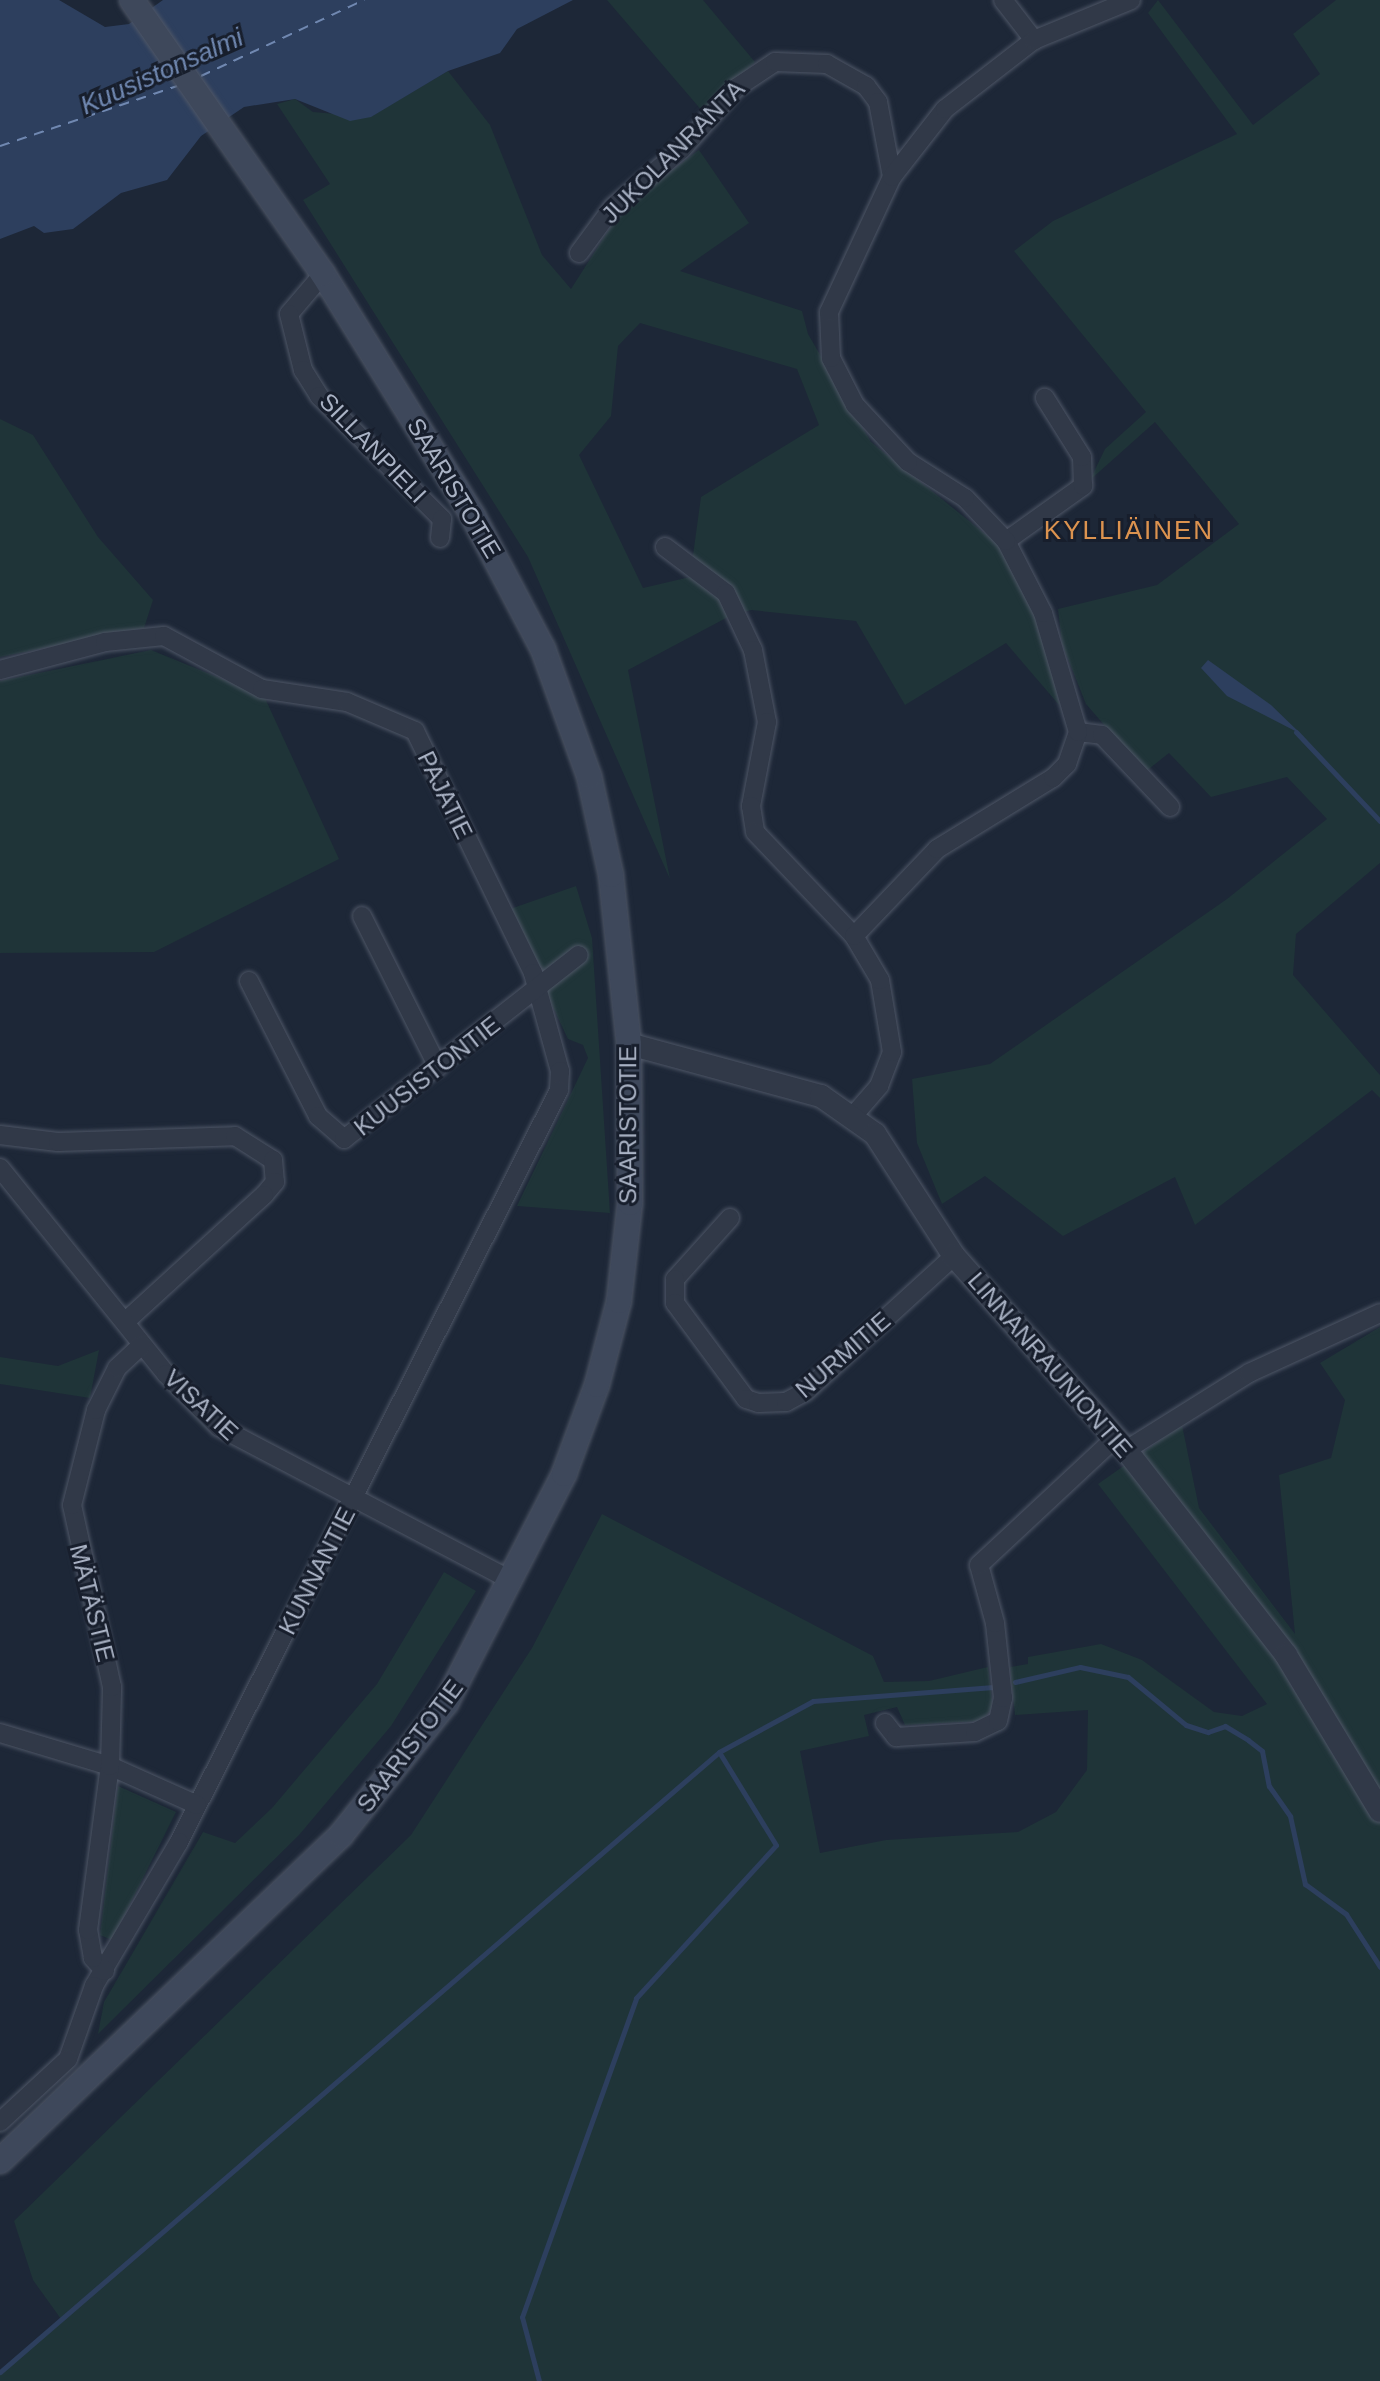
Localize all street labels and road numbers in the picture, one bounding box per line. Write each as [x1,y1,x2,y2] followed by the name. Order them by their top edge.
[596,75,750,229] street label: JUKOLANRANTA
[314,387,432,509] street label: SILLANPIELI
[401,413,507,563] street label: SAARISTOTIE
[411,747,479,843] street label: PAJATIE
[348,1010,506,1142] street label: KUUSISTONTIE
[614,1046,642,1204] street label: SAARISTOTIE
[962,1266,1138,1464] street label: LINNANRAUNIONTIE
[790,1306,896,1404] street label: NURMITIE
[158,1364,244,1446] street label: VISATIE
[273,1503,361,1639] street label: KUNNANTIE
[64,1541,120,1665] street label: MÄTÄSTIE
[351,1674,469,1818] street label: SAARISTOTIE

